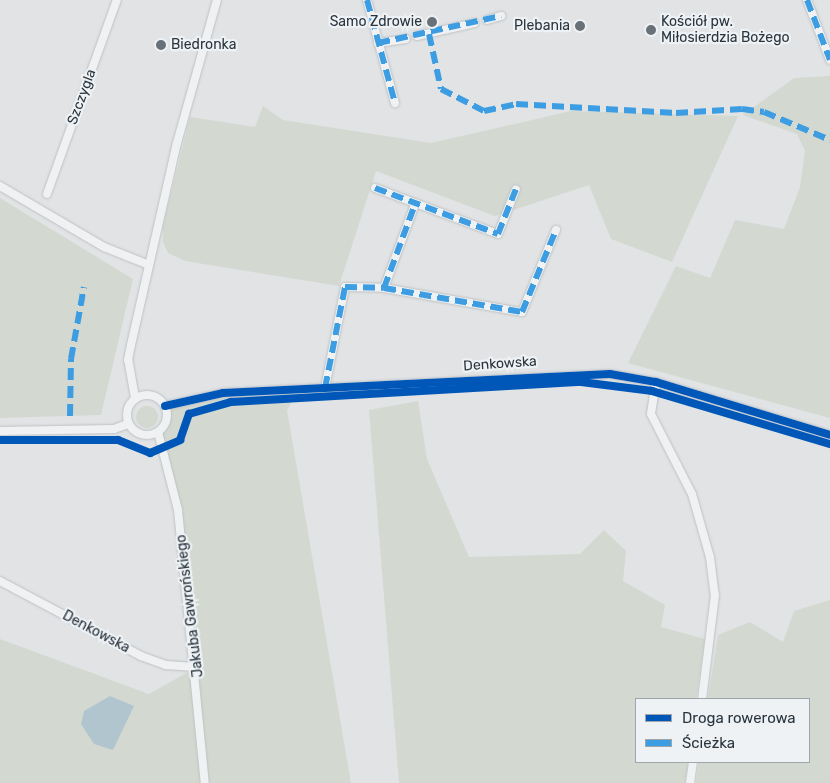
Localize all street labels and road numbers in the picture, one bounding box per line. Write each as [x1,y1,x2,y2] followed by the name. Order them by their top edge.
[64,67,100,127] street label: Szczygla
[463,353,537,375] street label: Denkowska
[173,534,207,678] street label: Jakuba Gawrońskiego
[60,607,132,657] street label: Denkowska

